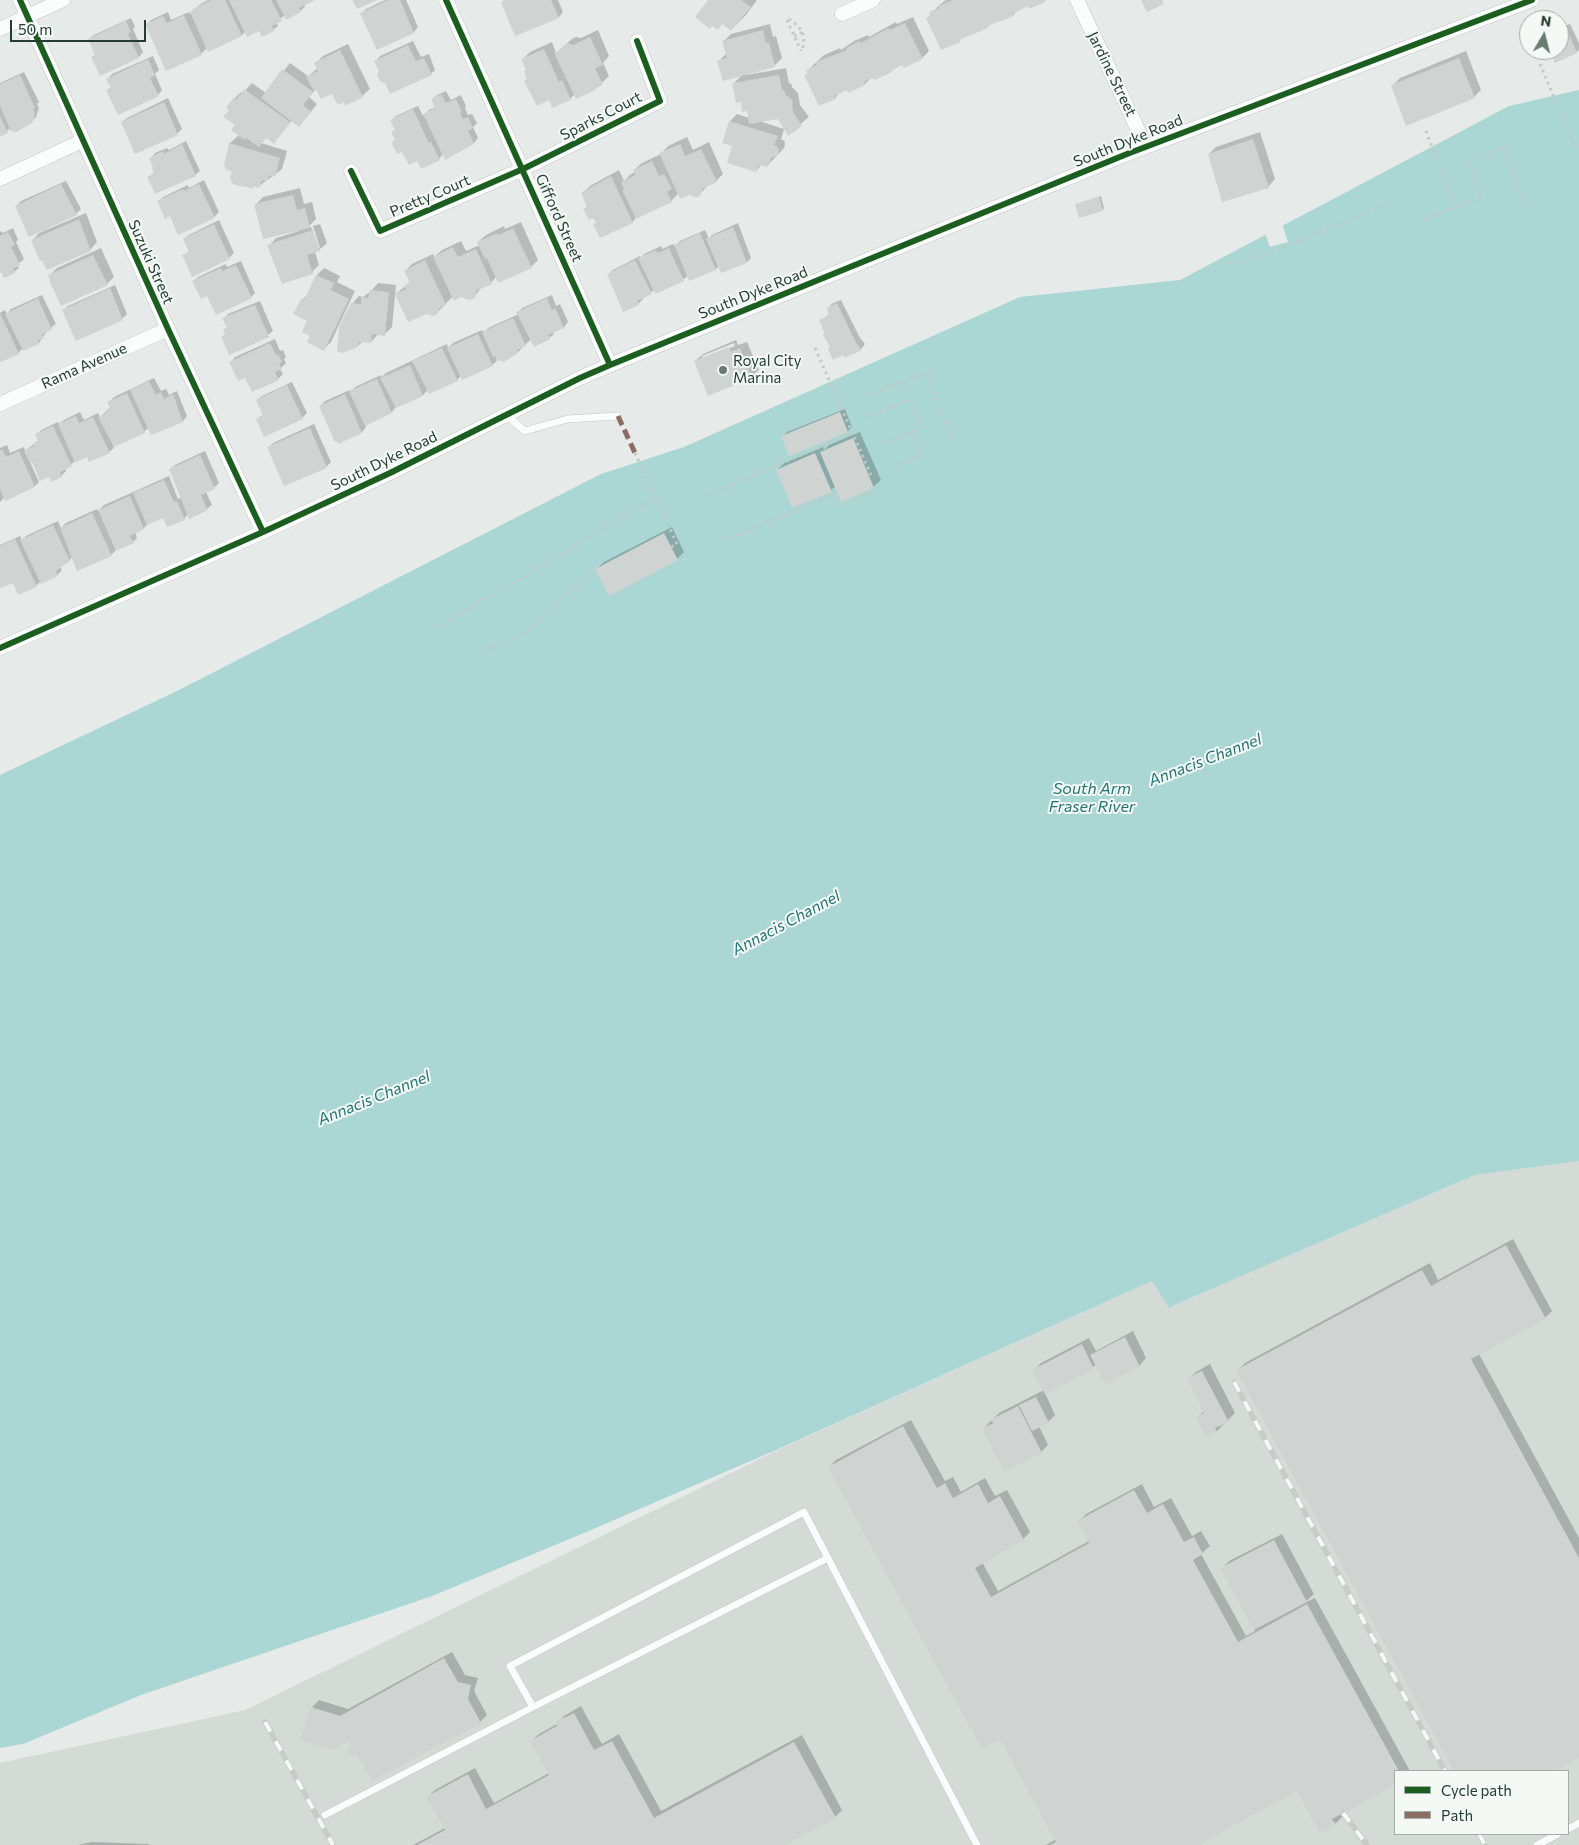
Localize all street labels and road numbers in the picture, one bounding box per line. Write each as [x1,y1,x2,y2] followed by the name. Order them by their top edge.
[1084,29,1140,119] street label: Jardine Street
[557,88,645,144] street label: Sparks Court
[1071,111,1185,171] street label: South Dyke Road
[387,171,473,221] street label: Pretty Court
[532,171,586,265] street label: Gifford Street
[124,217,178,307] street label: Suzuki Street
[696,263,810,323] street label: South Dyke Road
[38,339,130,393] street label: Rama Avenue
[328,427,440,495] street label: South Dyke Road

